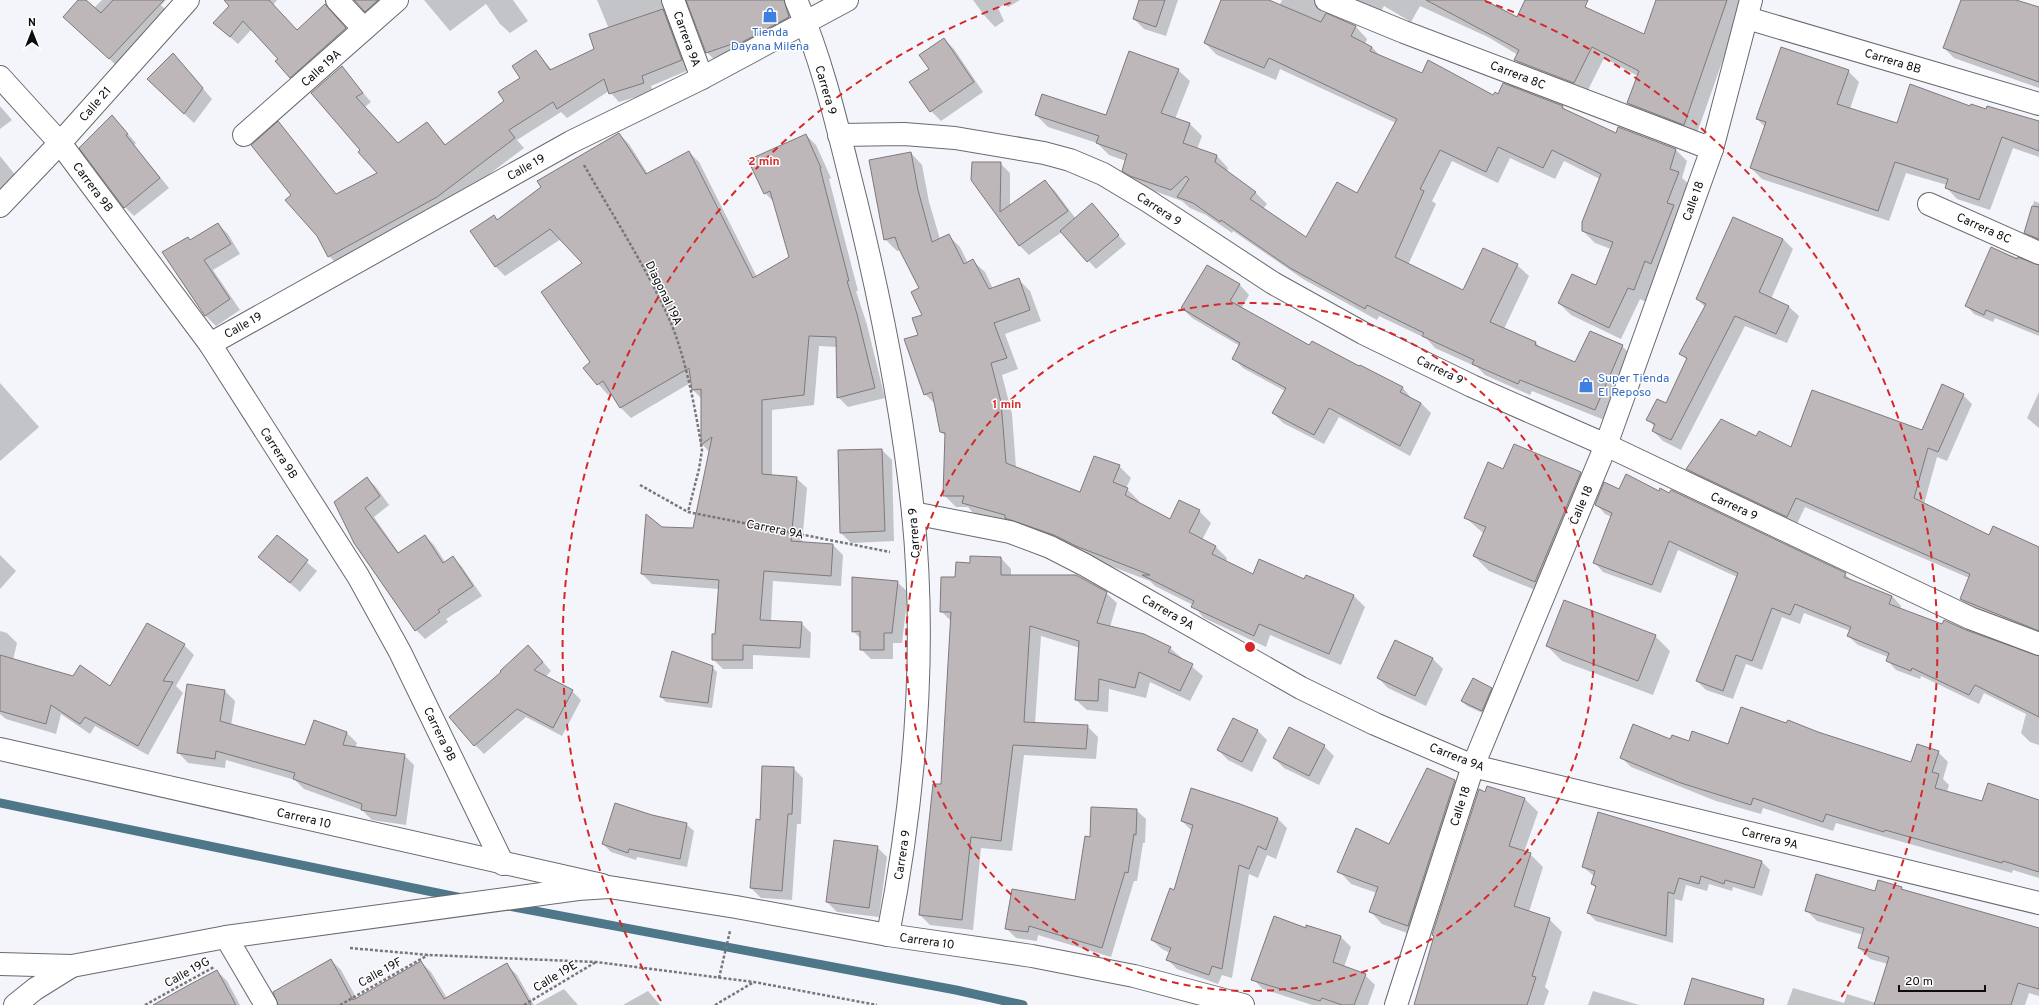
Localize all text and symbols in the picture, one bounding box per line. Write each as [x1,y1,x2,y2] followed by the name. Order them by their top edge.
[761,6,779,24] shop icon: Tienda Dayana Milena
[669,9,704,69] street label: Carrera 9A
[12,12,52,52] north arrow
[28,16,36,30] text: N
[731,25,809,55] place label: Tienda Dayana Milena
[298,46,345,91] street label: Calle 19A
[1862,46,1923,78] street label: Carrera 8B
[1488,58,1548,94] street label: Carrera 8C
[810,64,840,117] street label: Carrera 9
[76,84,115,126] street label: Calle 21
[505,151,548,185] street label: Calle 19
[748,154,780,170] text: 2 min
[68,159,116,216] street label: Carrera 9B
[1679,179,1709,224] street label: Calle 18
[1133,189,1184,230] street label: Carrera 9
[1954,210,2014,248] street label: Carrera 8C
[641,259,686,328] street label: Diagonal 19A
[222,309,265,343] street label: Calle 19
[1413,353,1466,389] street label: Carrera 9
[1598,371,1669,401] place label: Super Tienda El Reposo
[1577,376,1595,394] shop icon: Super Tienda El Reposo
[993,397,1021,413] text: 1 min
[256,425,301,482] street label: Carrera 9B
[1566,483,1597,528] street label: Calle 18
[1707,489,1760,525] street label: Carrera 9
[905,507,925,559] street label: Carrera 9
[745,517,805,543] street label: Carrera 9A
[1138,591,1197,634] street label: Carrera 9A
[1243,640,1257,654] centre of rings
[419,705,459,764] street label: Carrera 9B
[1427,740,1487,776] street label: Carrera 9A
[1447,784,1475,828] street label: Calle 18
[275,805,333,833] street label: Carrera 10
[1740,824,1800,854] street label: Carrera 9A
[891,829,915,881] street label: Carrera 9
[898,930,955,954] street label: Carrera 10
[162,954,213,992] street label: Calle 19G
[356,954,406,992] street label: Calle 19F
[531,958,580,996] street label: Calle 19E
[1899,967,1985,993] scale bar
[1905,974,1933,990] text: 20 m

